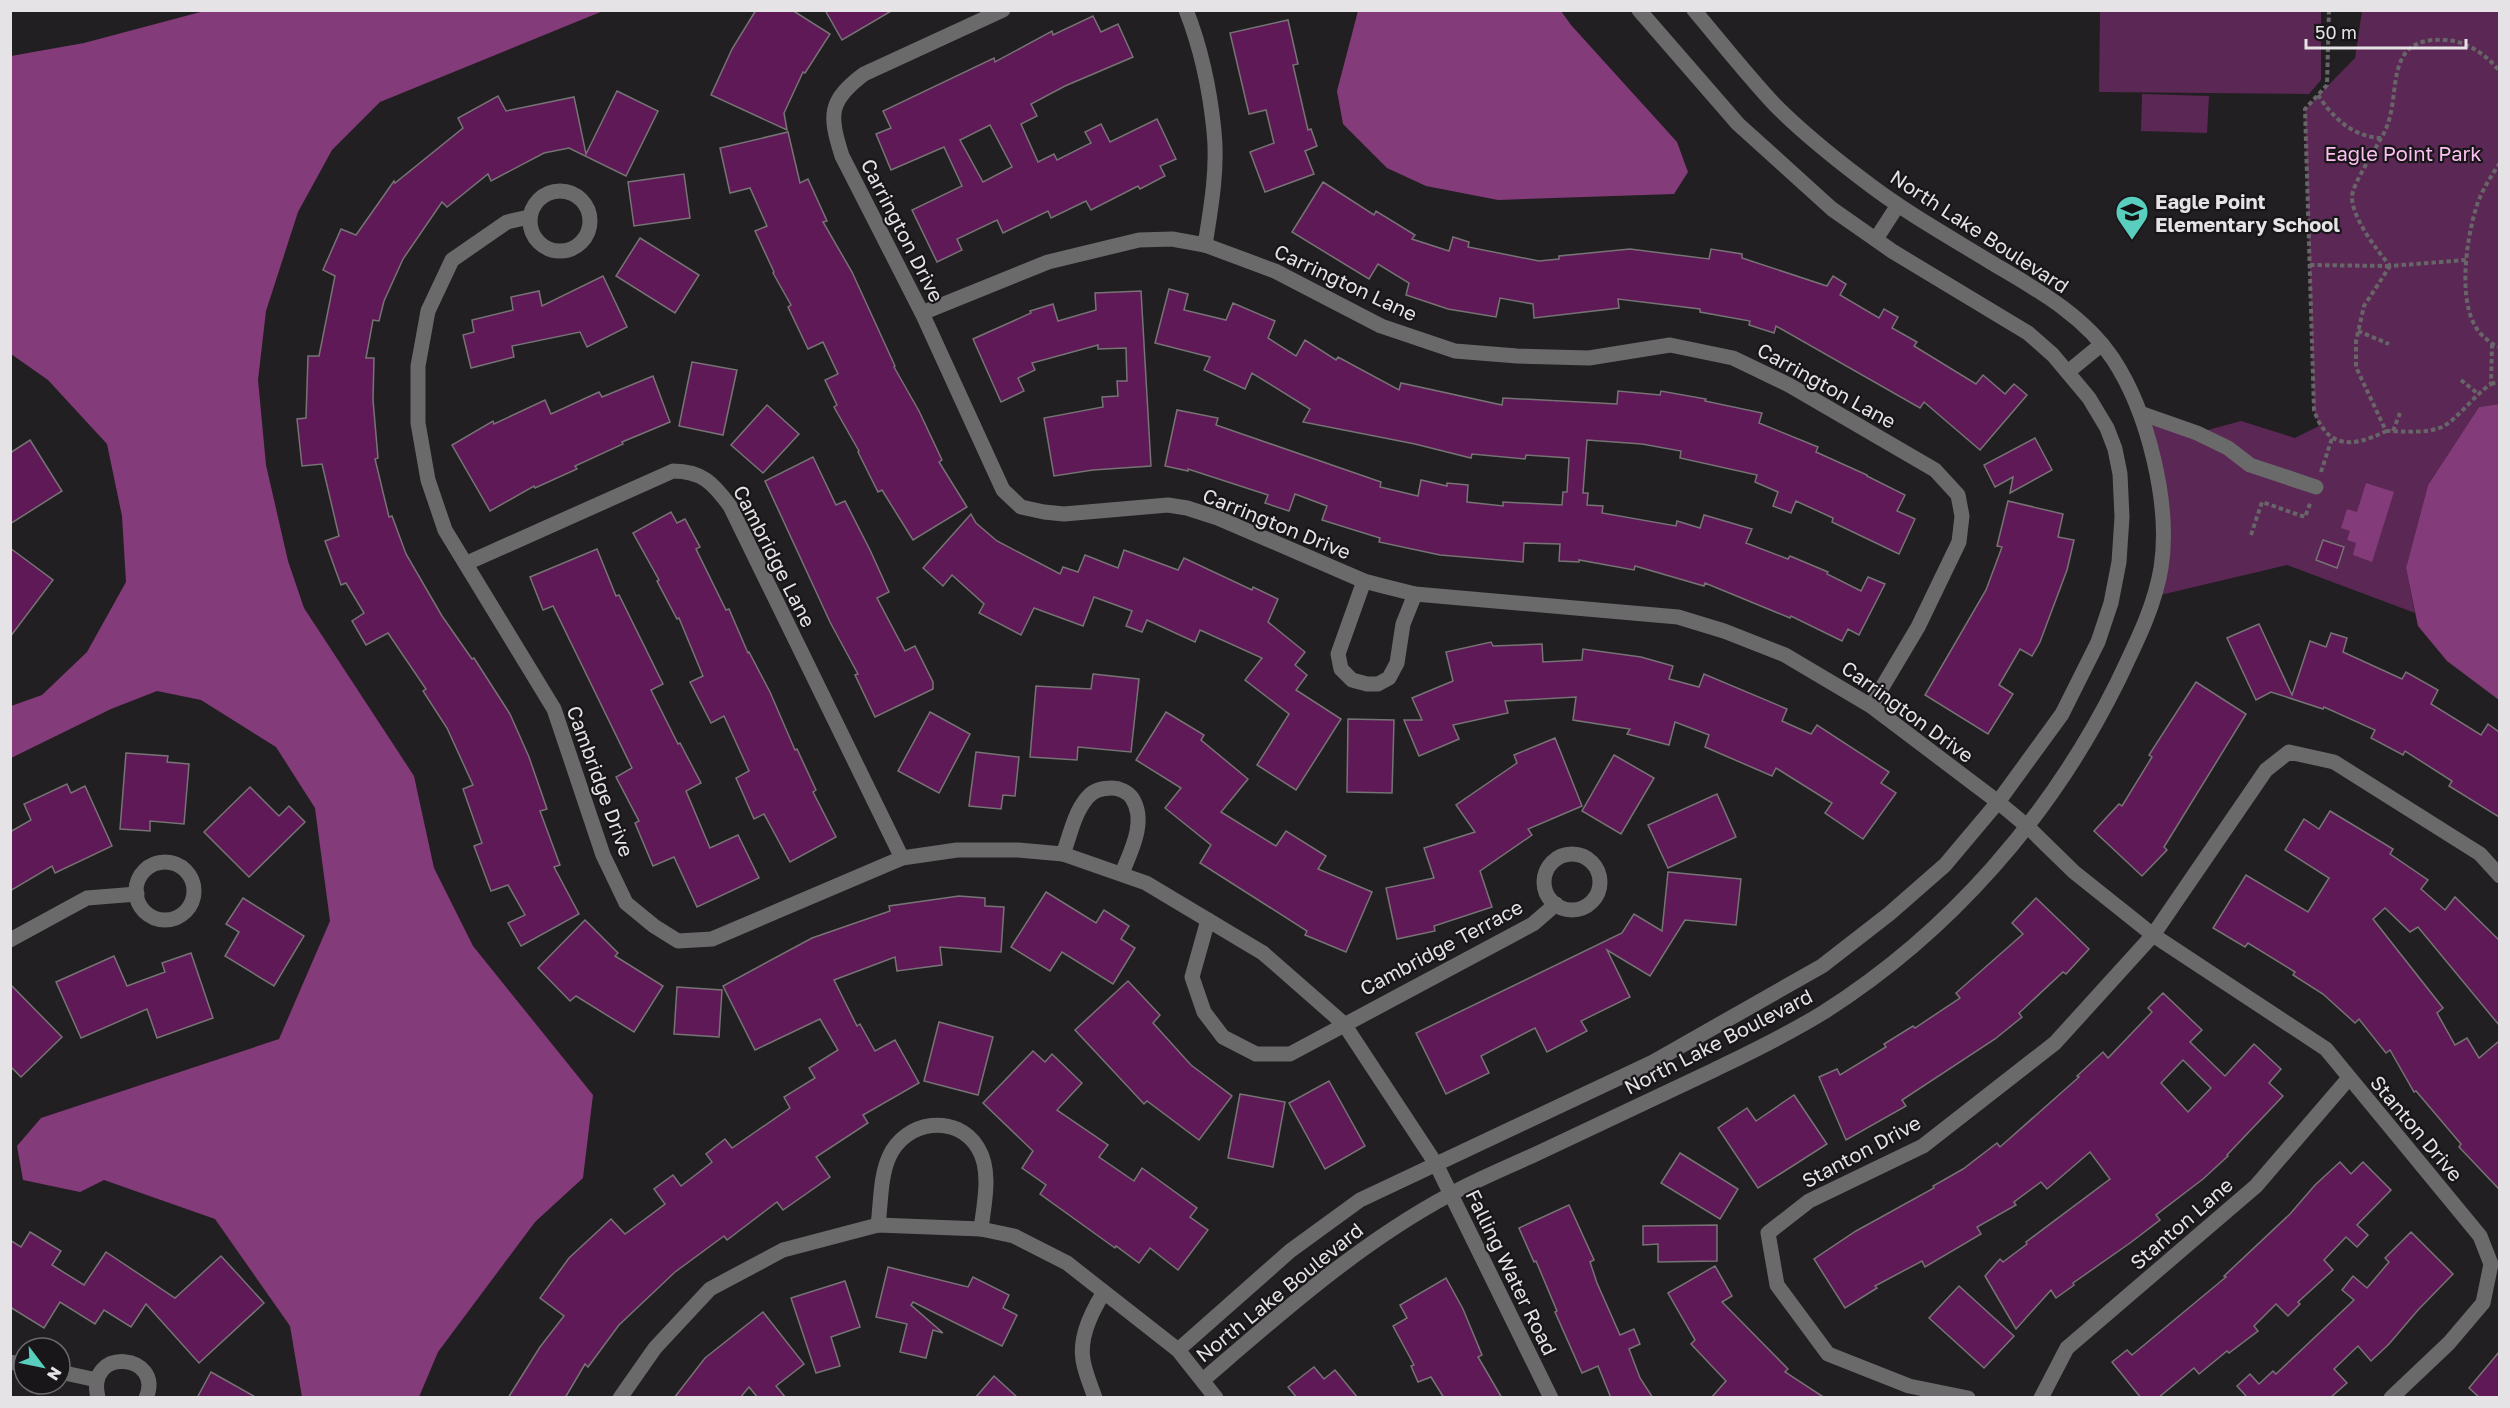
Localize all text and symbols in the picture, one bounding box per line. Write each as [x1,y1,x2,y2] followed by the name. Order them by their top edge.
[2306,12,2466,50] scale bar
[2315,21,2357,43] text: 50 m
[2324,141,2482,165] park label: Eagle Point Park
[857,154,949,306] street label: Carrington Drive
[1886,164,2074,298] street label: North Lake Boulevard
[2155,189,2340,236] place label: Eagle Point Elementary School
[2114,194,2150,241] school or university icon: Eagle Point Elementary School
[1271,238,1421,326] street label: Carrington Lane
[1754,337,1900,433] street label: Carrington Lane
[729,481,821,631] street label: Cambridge Lane
[1200,482,1354,564] street label: Carrington Drive
[1837,655,1979,767] street label: Carrington Drive
[563,702,639,860] street label: Cambridge Drive
[1356,894,1526,1000] street label: Cambridge Terrace
[1620,983,1816,1099] street label: North Lake Boulevard
[2366,1070,2468,1186] street label: Stanton Drive
[1798,1110,1924,1192] street label: Stanton Drive
[2125,1172,2237,1274] street label: Stanton Lane
[1461,1185,1563,1359] street label: Falling Water Road
[1191,1217,1367,1367] street label: North Lake Boulevard
[12,1336,72,1396] north arrow
[43,1363,66,1384] text: N

